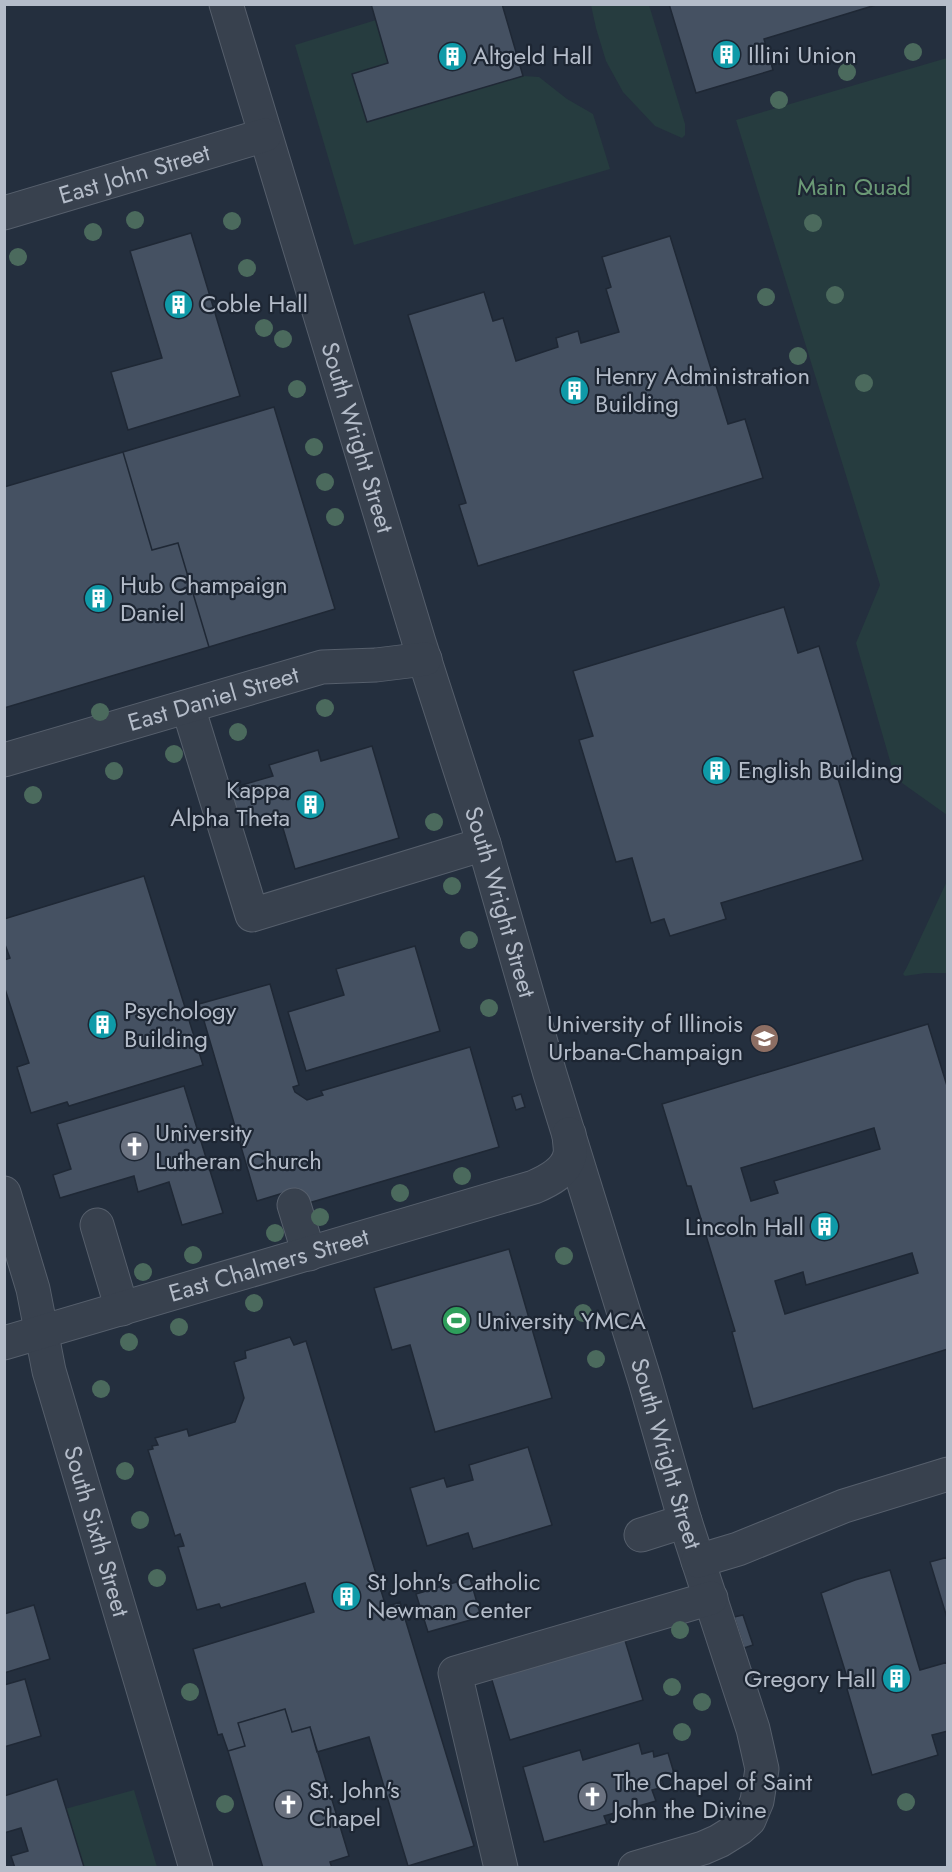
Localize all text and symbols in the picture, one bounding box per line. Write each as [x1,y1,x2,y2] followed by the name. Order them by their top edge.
[748,37,857,72] place label: Illini Union
[473,38,592,73] place label: Altgeld Hall
[711,39,743,71] building icon: Illini Union
[436,40,468,72] building icon: Altgeld Hall
[54,134,214,213] street label: East John Street
[797,169,911,204] park label: Main Quad
[200,286,308,321] place label: Coble Hall
[163,288,195,320] building icon: Coble Hall
[312,338,403,537] street label: South Wright Street
[595,358,810,421] place label: Henry Administration Building
[558,374,590,406] building icon: Henry Administration Building
[120,567,288,630] place label: Hub Champaign Daniel
[83,583,115,615] building icon: Hub Champaign Daniel
[123,657,303,740] street label: East Daniel Street
[738,752,903,787] place label: English Building
[701,754,733,786] building icon: English Building
[170,772,290,835] place label: Kappa Alpha Theta
[295,788,327,820] building icon: Kappa Alpha Theta
[456,802,545,1002] street label: South Wright Street
[124,993,237,1056] place label: Psychology Building
[547,1006,743,1069] place label: University of Illinois Urbana-Champaign
[87,1009,119,1041] building icon: Psychology Building
[748,1022,780,1054] school or university icon: University of Illinois Urbana-Champaign
[155,1115,322,1178] place label: University Lutheran Church
[118,1131,150,1163] church icon: University Lutheran Church
[685,1209,804,1244] place label: Lincoln Hall
[809,1211,841,1243] building icon: Lincoln Hall
[164,1218,373,1311] street label: East Chalmers Street
[477,1303,646,1338] place label: University YMCA
[440,1305,472,1337] sports icon: University YMCA
[622,1354,711,1554] street label: South Wright Street
[55,1441,139,1621] street label: South Sixth Street
[367,1564,540,1627] place label: St John's Catholic Newman Center
[330,1580,362,1612] building icon: St John's Catholic Newman Center
[744,1661,876,1696] place label: Gregory Hall
[881,1663,913,1695] building icon: Gregory Hall
[610,1764,812,1827] place label: The Chapel of Saint John the Divine
[309,1772,400,1835] place label: St. John's Chapel
[576,1780,608,1812] church icon: The Chapel of Saint John the Divine
[272,1788,304,1820] church icon: St. John's Chapel

